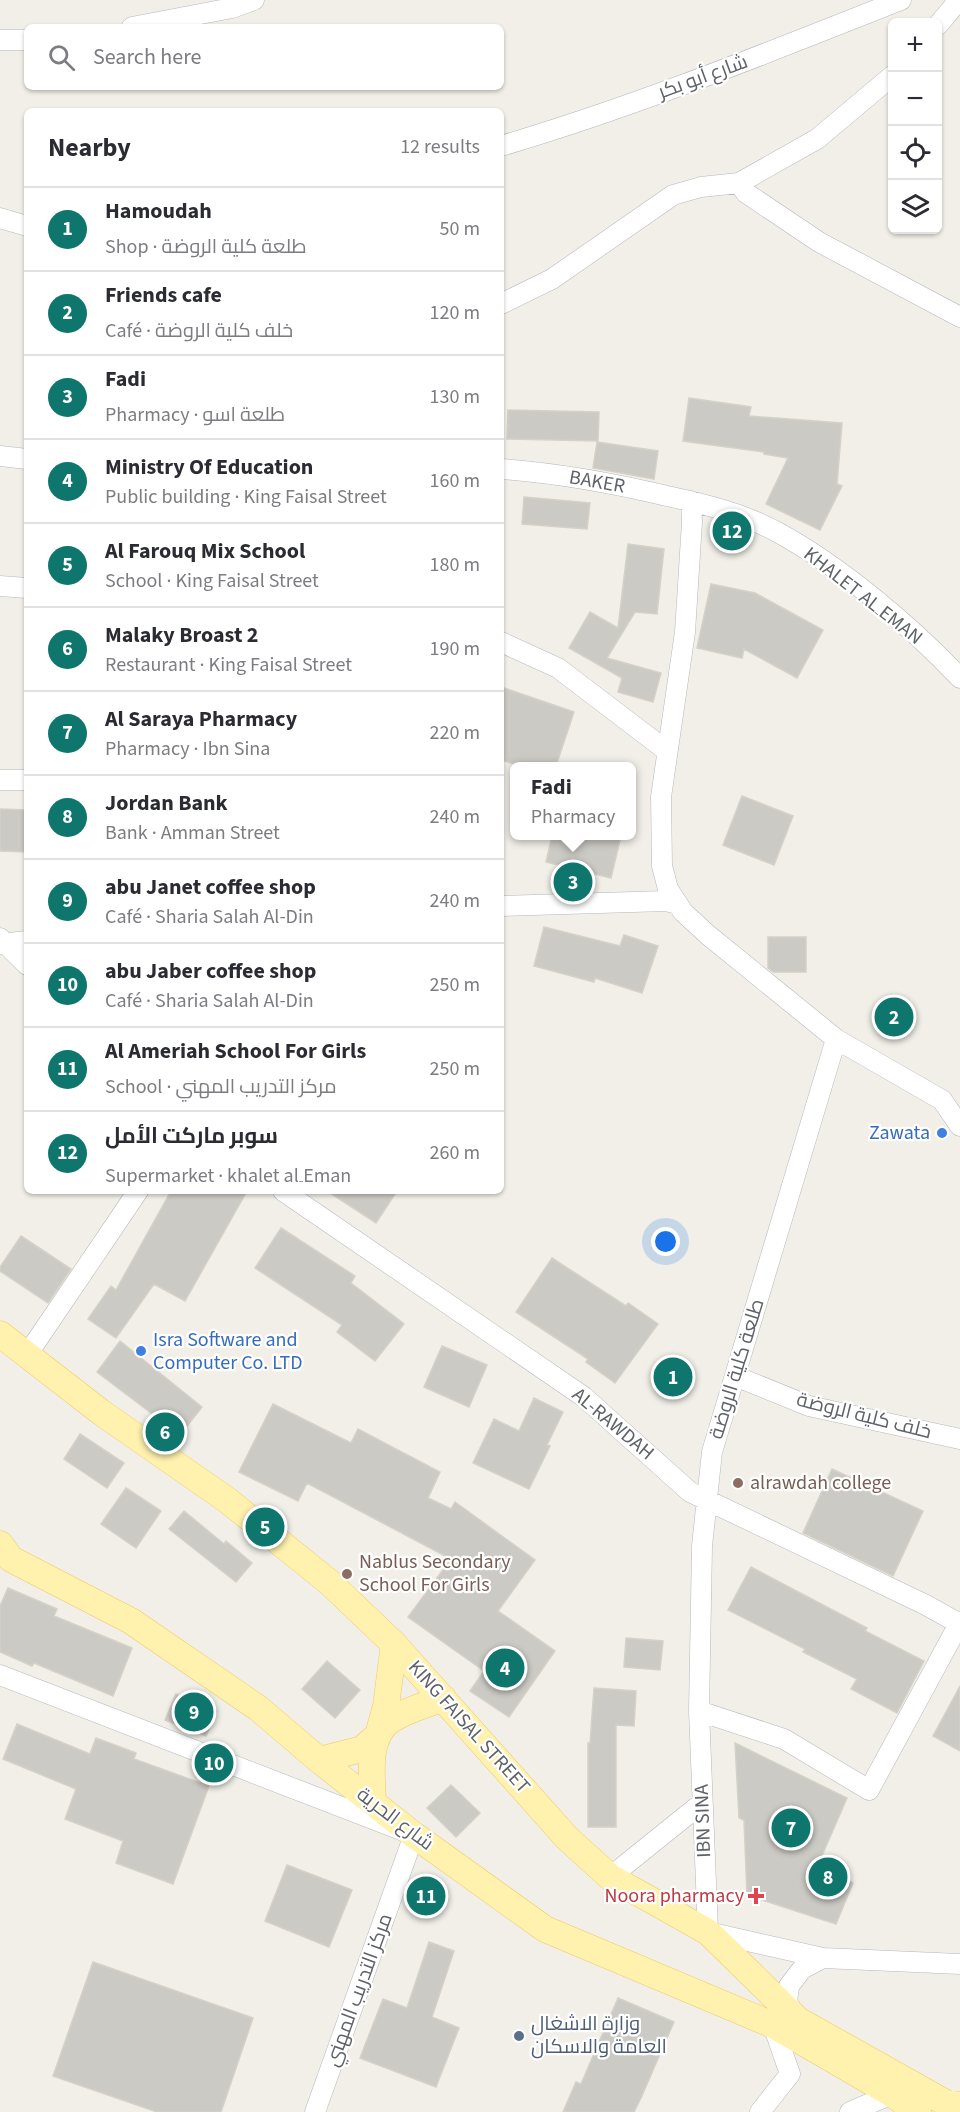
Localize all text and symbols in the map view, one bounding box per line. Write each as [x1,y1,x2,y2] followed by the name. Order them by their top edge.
[888,18,942,234] map controls
[888,18,942,72] button: +
[24,24,504,90] search box
[45,41,78,74] icon: search
[93,41,201,73] text: Search here
[653,48,752,106] street label: شارع أبو بكر
[888,72,942,126] button: −
[888,126,942,180] button: locate
[48,129,131,166] text: Nearby
[400,133,480,161] text: 12 results
[888,180,942,234] button: layers
[105,195,212,227] text: Hamoudah
[62,215,73,243] text: 1
[440,215,480,243] text: 50 m
[105,233,307,261] text: Shop · طلعة كلية الروضة
[105,279,222,311] text: Friends cafe
[62,299,73,327] text: 2
[430,299,480,327] text: 120 m
[105,317,293,345] text: Café · خلف كلية الروضة
[105,363,146,395] text: Fadi
[62,383,73,411] text: 3
[430,383,480,411] text: 130 m
[105,401,285,429] text: Pharmacy · طلعة اسو
[105,451,313,483] text: Ministry Of Education
[567,463,627,501] street label: BAKER
[62,467,73,495] text: 4
[430,467,480,495] text: 160 m
[105,483,387,511] text: Public building · King Faisal Street
[712,508,752,554] pin: 12
[105,535,305,567] text: Al Farouq Mix School
[798,541,928,651] street label: KHALET AL ِEMAN
[62,551,73,579] text: 5
[430,551,480,579] text: 180 m
[105,567,319,595] text: School · King Faisal Street
[105,619,258,651] text: Malaky Broast 2
[62,635,73,663] text: 6
[430,635,480,663] text: 190 m
[105,651,352,679] text: Restaurant · King Faisal Street
[105,703,297,735] text: Al Saraya Pharmacy
[62,719,73,747] text: 7
[430,719,480,747] text: 220 m
[105,735,270,763] text: Pharmacy · Ibn Sina
[510,762,636,840] popup
[531,771,572,803] text: Fadi
[105,787,228,819] text: Jordan Bank
[62,803,73,831] text: 8
[430,803,480,831] text: 240 m
[531,803,615,831] text: Pharmacy
[105,819,280,847] text: Bank · Amman Street
[554,860,592,904] pin: 3
[105,871,316,903] text: abu Janet coffee shop
[62,887,73,915] text: 9
[430,887,480,915] text: 240 m
[105,903,314,931] text: Café · Sharia Salah Al-Din
[105,955,316,987] text: abu Jaber coffee shop
[57,971,78,999] text: 10
[430,971,480,999] text: 250 m
[105,987,314,1015] text: Café · Sharia Salah Al-Din
[874,994,914,1040] pin: 2
[105,1035,366,1067] text: Al Ameriah School For Girls
[57,1055,78,1083] text: 11
[430,1055,480,1083] text: 250 m
[105,1073,337,1101] text: School · مركز التدريب المهني
[869,1119,930,1147] place label: Zawata
[105,1120,278,1152] text: سوبر ماركت الأمل
[935,1126,949,1140] marker: Zawata
[57,1139,78,1167] text: 12
[430,1139,480,1167] text: 260 m
[105,1162,351,1190] text: Supermarket · khalet al ِEman
[651,1227,680,1256] your location
[702,1296,772,1442] street label: طلعة كلية الروضة
[153,1326,303,1377] place label: Isra Software and Computer Co. LTD
[134,1344,148,1358] marker: Isra Software and Computer Co. LTD
[654,1354,692,1400] pin: 1
[566,1381,660,1467] street label: AL-RAWDAH
[794,1386,934,1446] street label: خلف كلية الروضة
[146,1410,184,1454] pin: 6
[750,1469,891,1497] place label: alrawdah college
[731,1476,745,1490] marker: alrawdah college
[246,1504,284,1550] pin: 5
[359,1548,511,1599] place label: Nablus Secondary School For Girls
[340,1567,354,1581] marker: Nablus Secondary School For Girls
[486,1646,524,1690] pin: 4
[401,1654,537,1800] street label: KING FAISAL STREET
[174,1690,214,1734] pin: 9
[194,1740,234,1786] pin: 10
[351,1781,439,1857] street label: شارع الحرية
[688,1784,718,1858] street label: IBN SINA
[772,1806,810,1850] pin: 7
[808,1854,848,1900] pin: 8
[406,1874,446,1918] pin: 11
[605,1882,745,1910] place label: Noora pharmacy
[749,1889,763,1903] marker: Noora pharmacy
[318,1910,401,2071] street label: مركز التدريب المهني
[531,2010,667,2061] place label: وزارة الاشغال العامة والاسكان
[512,2029,526,2043] marker: وزارة الاشغال العامة والاسكان

